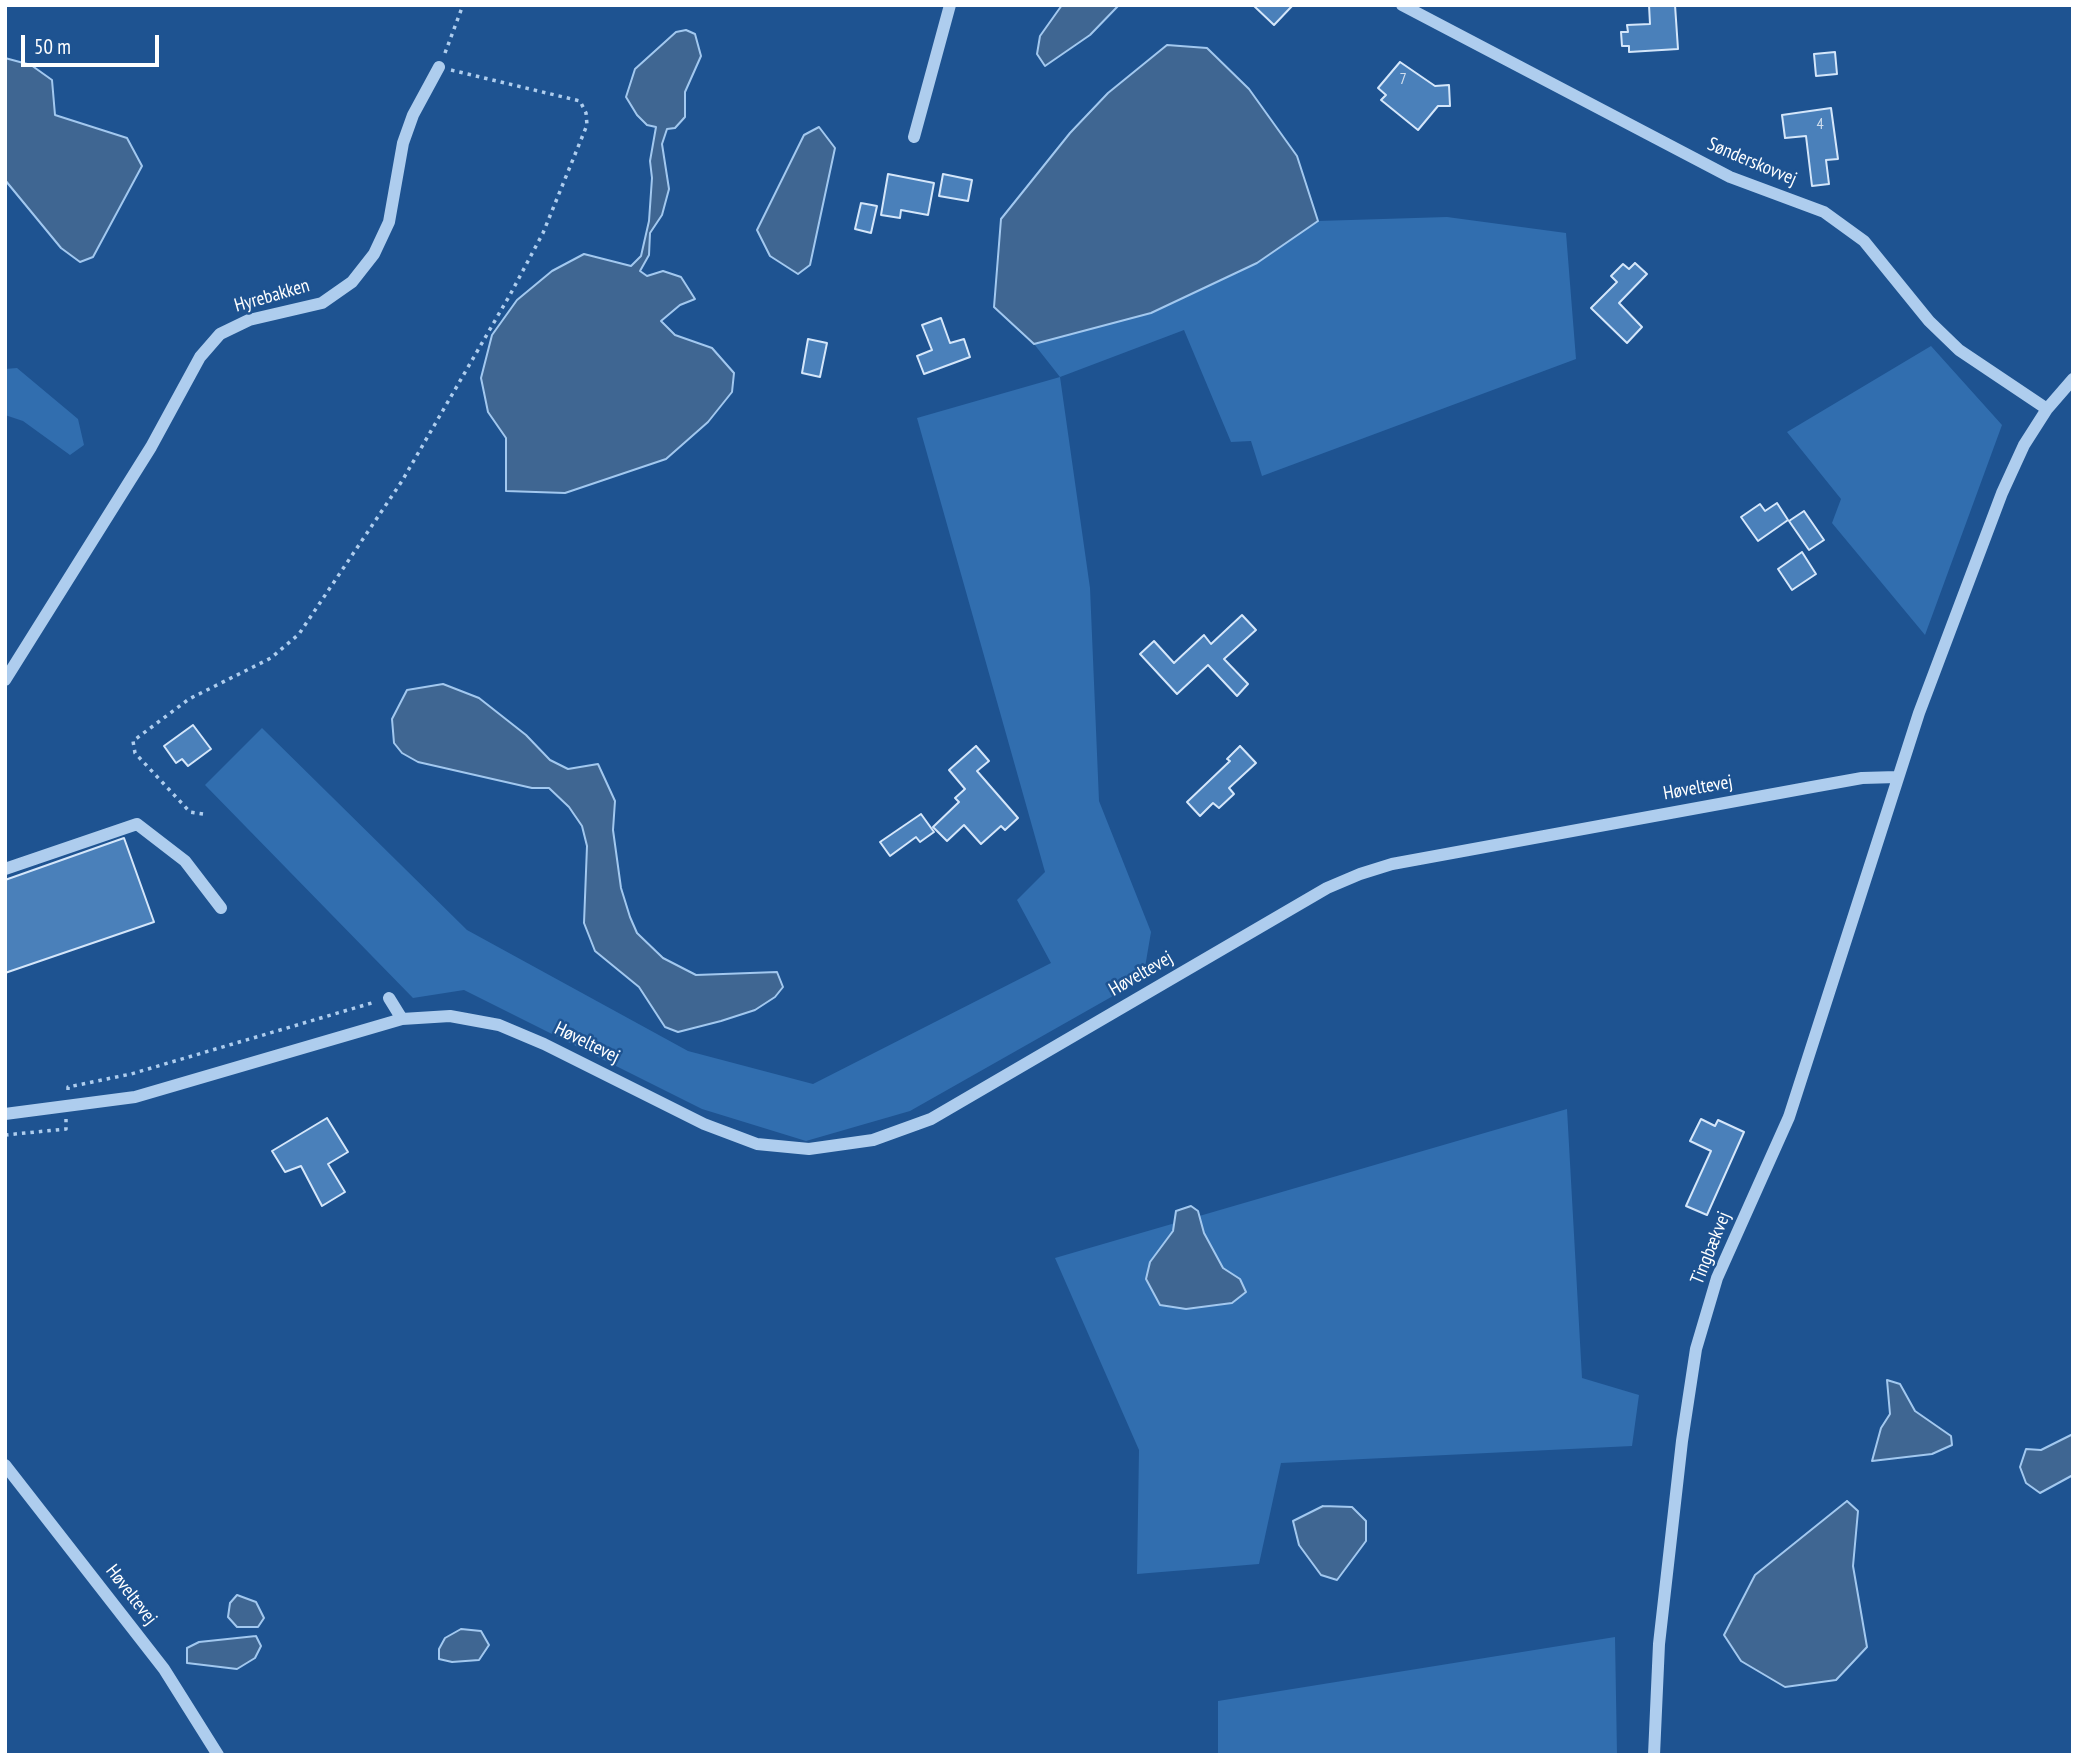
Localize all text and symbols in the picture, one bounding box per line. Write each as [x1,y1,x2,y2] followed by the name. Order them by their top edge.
[24,21,163,65] scale bar
[34,33,71,60] text: 50 m
[1399,69,1407,89] house number: 7
[1816,114,1824,134] house number: 4
[1704,133,1800,191] street label: Sønderskovvej
[232,274,312,318] street label: Hyrebakken
[1662,771,1734,805] street label: Høveltevej
[1105,947,1177,1001] street label: Høveltevej
[551,1017,623,1069] street label: Høveltevej
[1686,1208,1736,1288] street label: Tingbækvej
[101,1560,161,1630] street label: Høveltevej

